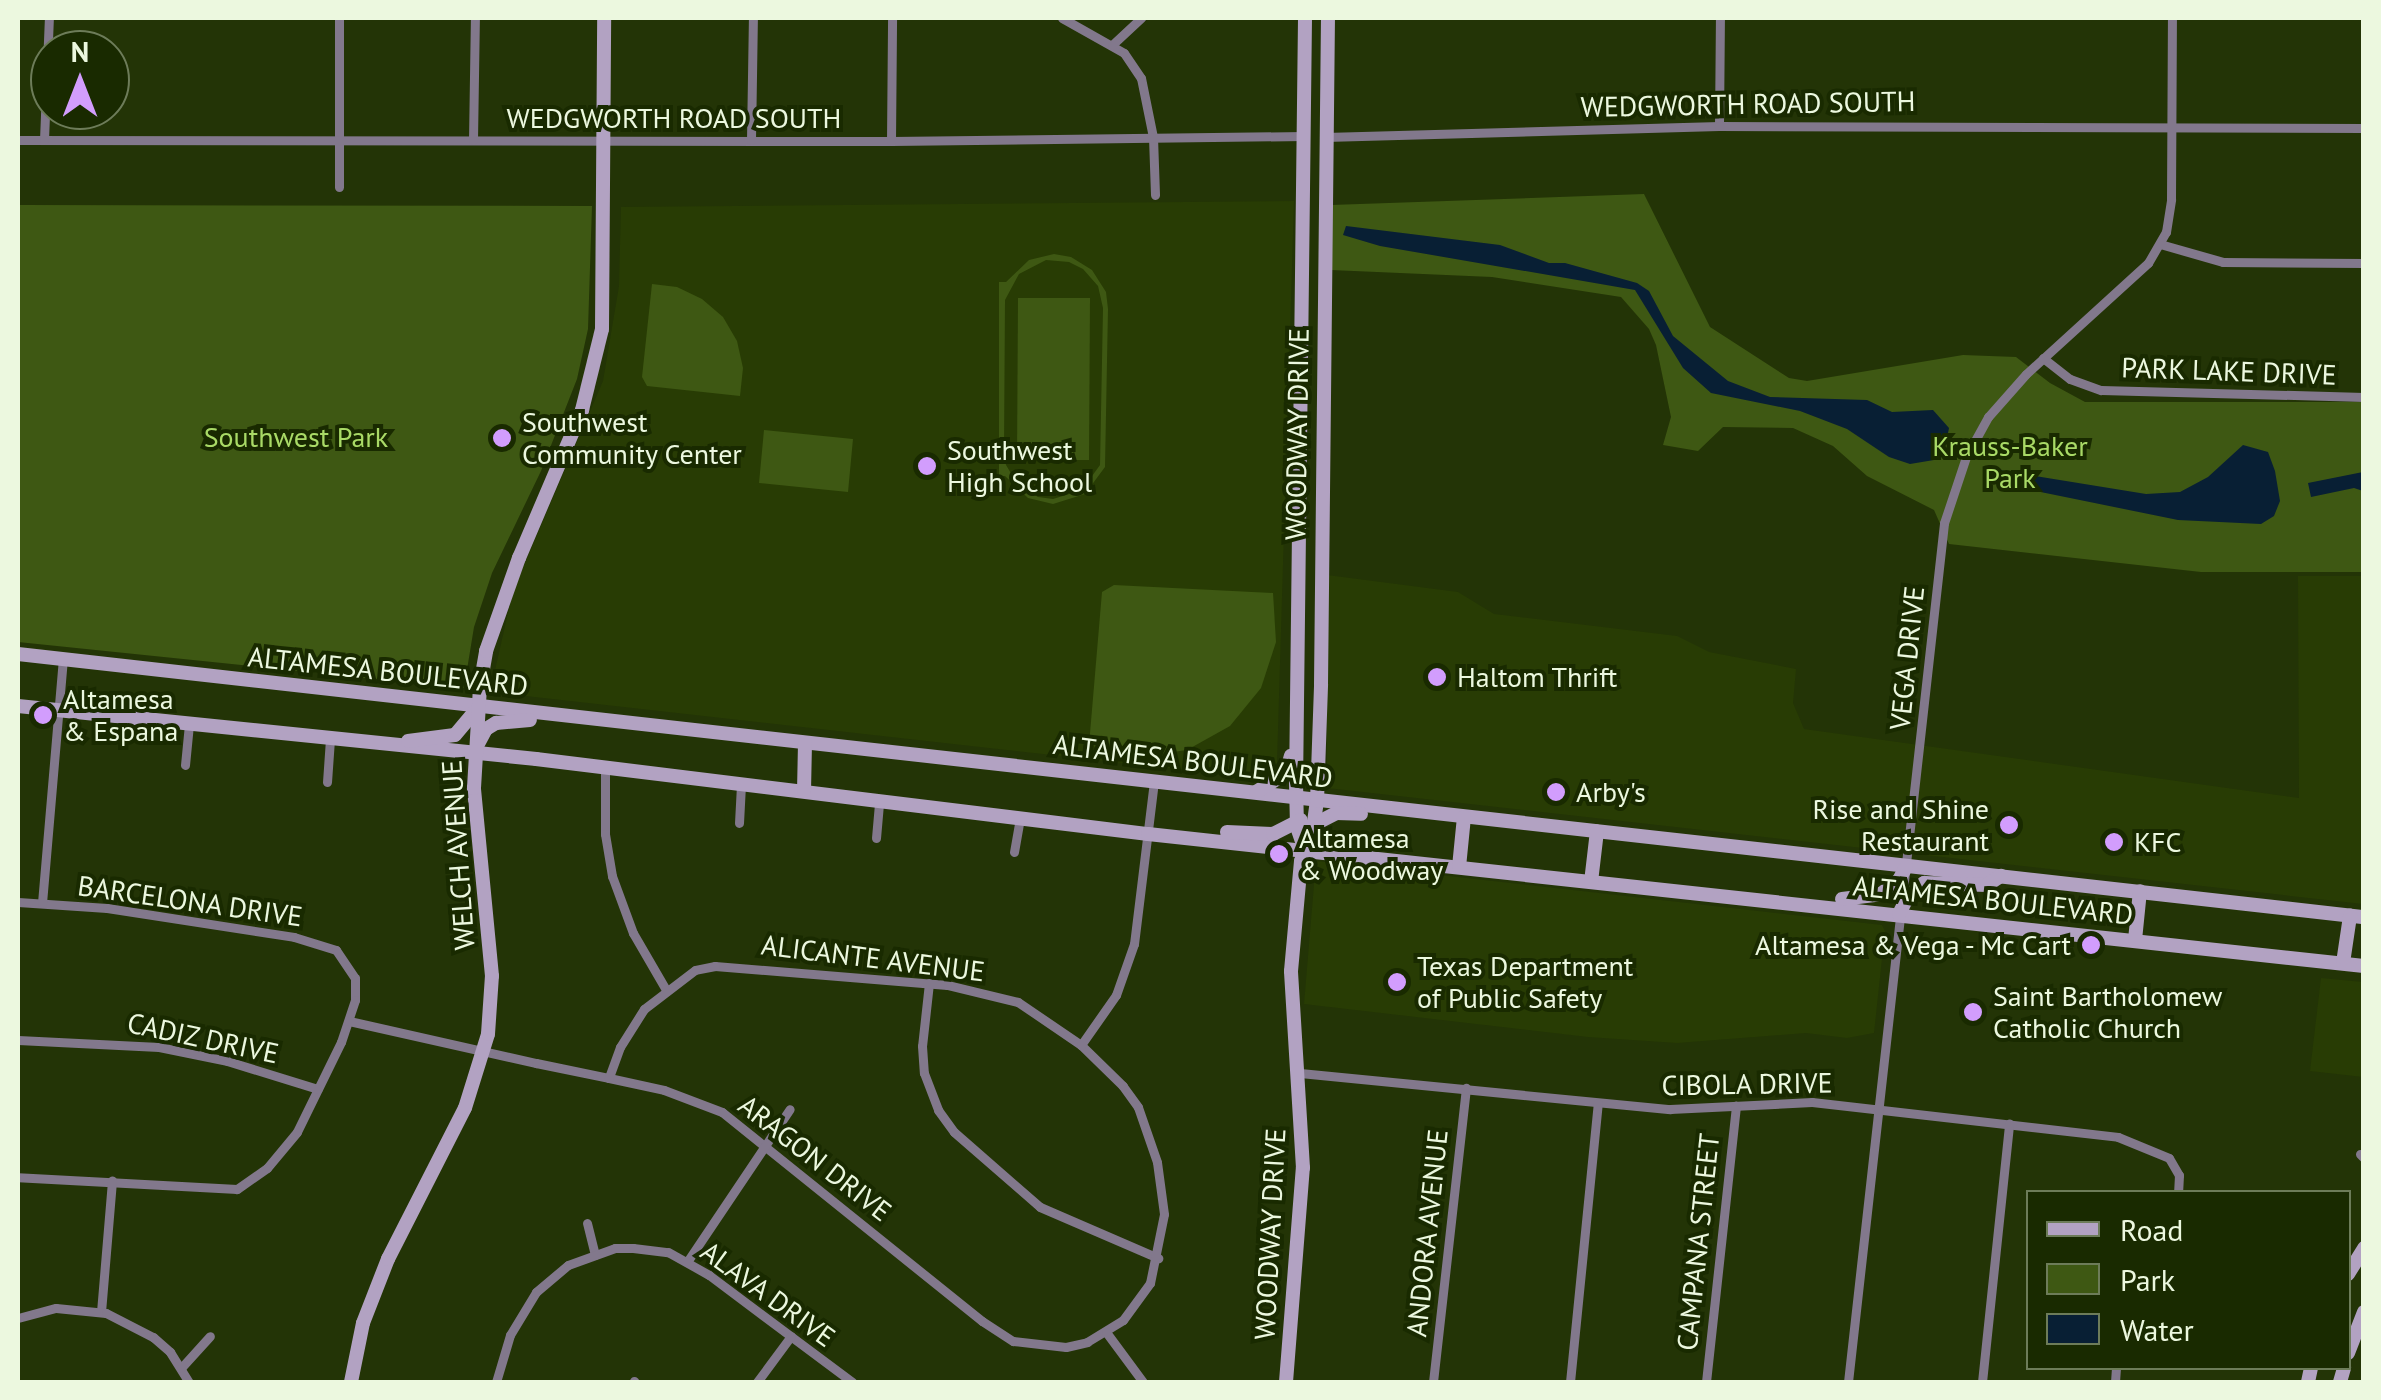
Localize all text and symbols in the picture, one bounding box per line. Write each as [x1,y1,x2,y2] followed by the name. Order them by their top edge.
[30,30,130,130] north arrow
[71,33,89,70] text: N
[1580,84,1916,124] street label: WEDGWORTH ROAD SOUTH
[507,101,841,135] street label: WEDGWORTH ROAD SOUTH
[1278,327,1316,541] street label: WOODWAY DRIVE
[2120,350,2338,392] street label: PARK LAKE DRIVE
[522,405,743,471] place label: Southwest Community Center
[204,420,388,454] park label: Southwest Park
[491,427,513,449] marker: Southwest Community Center
[1932,429,2088,495] park label: Krauss-Baker Park
[947,433,1092,499] place label: Southwest High School
[916,455,938,477] marker: Southwest High School
[1883,584,1931,732] street label: VEGA DRIVE
[246,640,530,702] street label: ALTAMESA BOULEVARD
[1457,660,1618,694] place label: Haltom Thrift
[1426,666,1448,688] marker: Haltom Thrift
[63,682,178,748] place label: Altamesa & Espana
[32,704,54,726] marker: Altamesa & Espana
[1051,727,1335,795] street label: ALTAMESA BOULEVARD
[435,758,481,952] street label: WELCH AVENUE
[1576,775,1646,809] place label: Arby's
[1545,781,1567,803] marker: Arby's
[1812,792,1989,858] place label: Rise and Shine Restaurant
[1998,814,2020,836] marker: Rise and Shine Restaurant
[1299,821,1444,887] place label: Altamesa & Woodway
[2134,825,2182,859] place label: KFC
[2103,831,2125,853] marker: KFC
[1268,843,1290,865] marker: Altamesa & Woodway
[75,869,305,933] street label: BARCELONA DRIVE
[1851,869,2135,931] street label: ALTAMESA BOULEVARD
[759,928,987,988] street label: ALICANTE AVENUE
[1749,928,2071,962] place label: Altamesa & Vega - Mc Cart
[2080,934,2102,956] marker: Altamesa & Vega - Mc Cart
[1417,949,1633,1015] place label: Texas Department of Public Safety
[1386,971,1408,993] marker: Texas Department of Public Safety
[1993,979,2222,1045] place label: Saint Bartholomew Catholic Church
[1962,1001,1984,1023] marker: Saint Bartholomew Catholic Church
[124,1005,282,1071] street label: CADIZ DRIVE
[1661,1066,1833,1102] street label: CIBOLA DRIVE
[732,1088,898,1228] street label: ARAGON DRIVE
[1248,1127,1292,1341] street label: WOODWAY DRIVE
[1399,1127,1455,1339] street label: ANDORA AVENUE
[1670,1131,1726,1353] street label: CAMPANA STREET
[2026,1190,2351,1370] legend
[2120,1210,2184,1249] text: Road
[694,1234,842,1354] street label: ALAVA DRIVE
[2120,1260,2175,1299] text: Park
[2120,1310,2194,1349] text: Water

